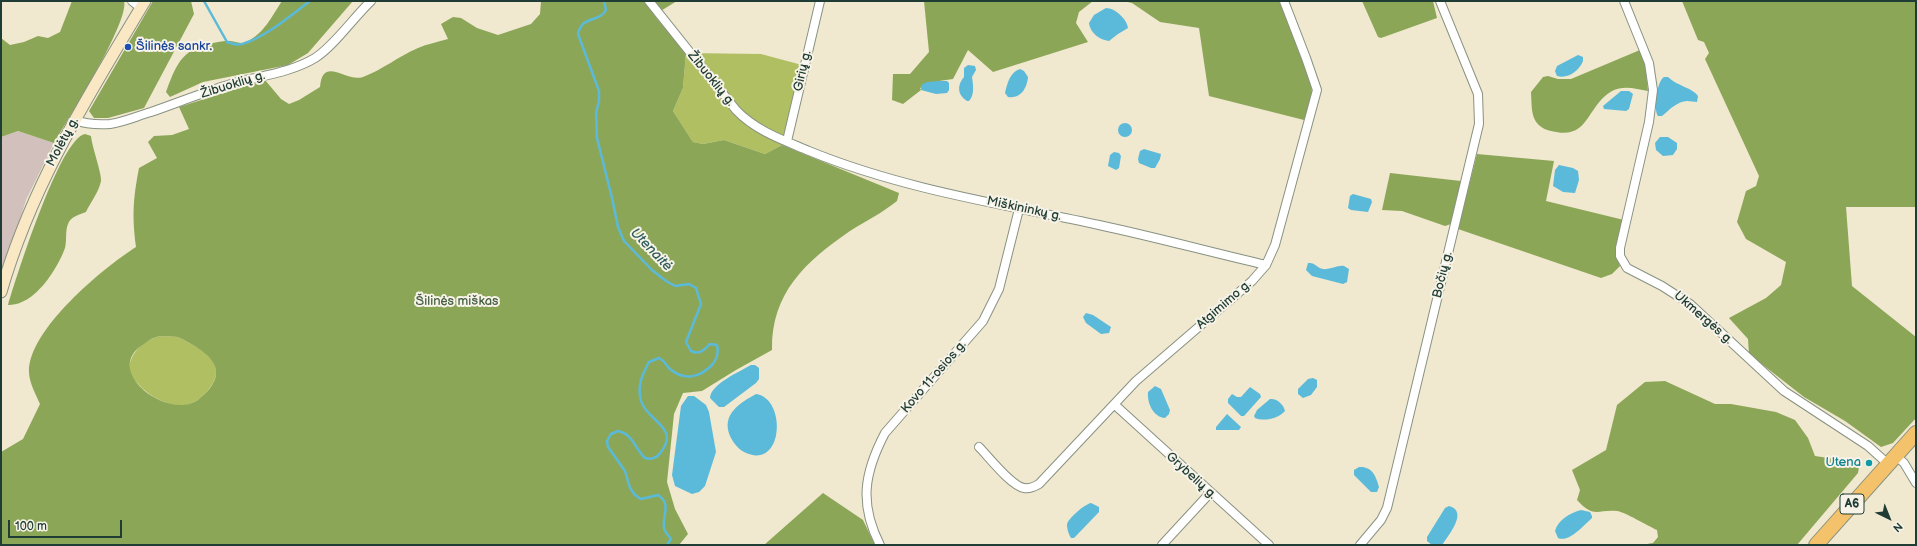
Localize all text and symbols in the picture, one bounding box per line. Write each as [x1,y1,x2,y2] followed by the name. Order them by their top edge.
[136,39,212,55] place label: Šilinės sankr.
[123,42,133,52] marker: Šilinės sankr.
[684,48,738,110] street label: Žibuoklių g.
[791,49,815,93] street label: Girių g.
[199,68,267,102] street label: Žibuoklių g.
[44,115,82,169] street label: Molėtų g.
[985,193,1063,225] street label: Miškininkų g.
[626,225,676,275] water label: Utenaitė
[1430,250,1456,300] street label: Bočių g.
[1193,277,1255,333] street label: Atgimimo g.
[1670,288,1736,348] street label: Ukmergės g.
[416,294,498,310] park label: Šilinės miškas
[898,337,970,417] street label: Kovo 11-osios g.
[1162,449,1220,503] street label: Grybelių g.
[1825,455,1861,471] place label: Utena
[1864,458,1874,468] marker: Utena
[1840,494,1864,514] road number: A6
[1869,498,1909,538] north arrow
[10,512,124,538] scale bar
[15,519,47,534] text: 100 m
[1890,520,1905,535] text: N

